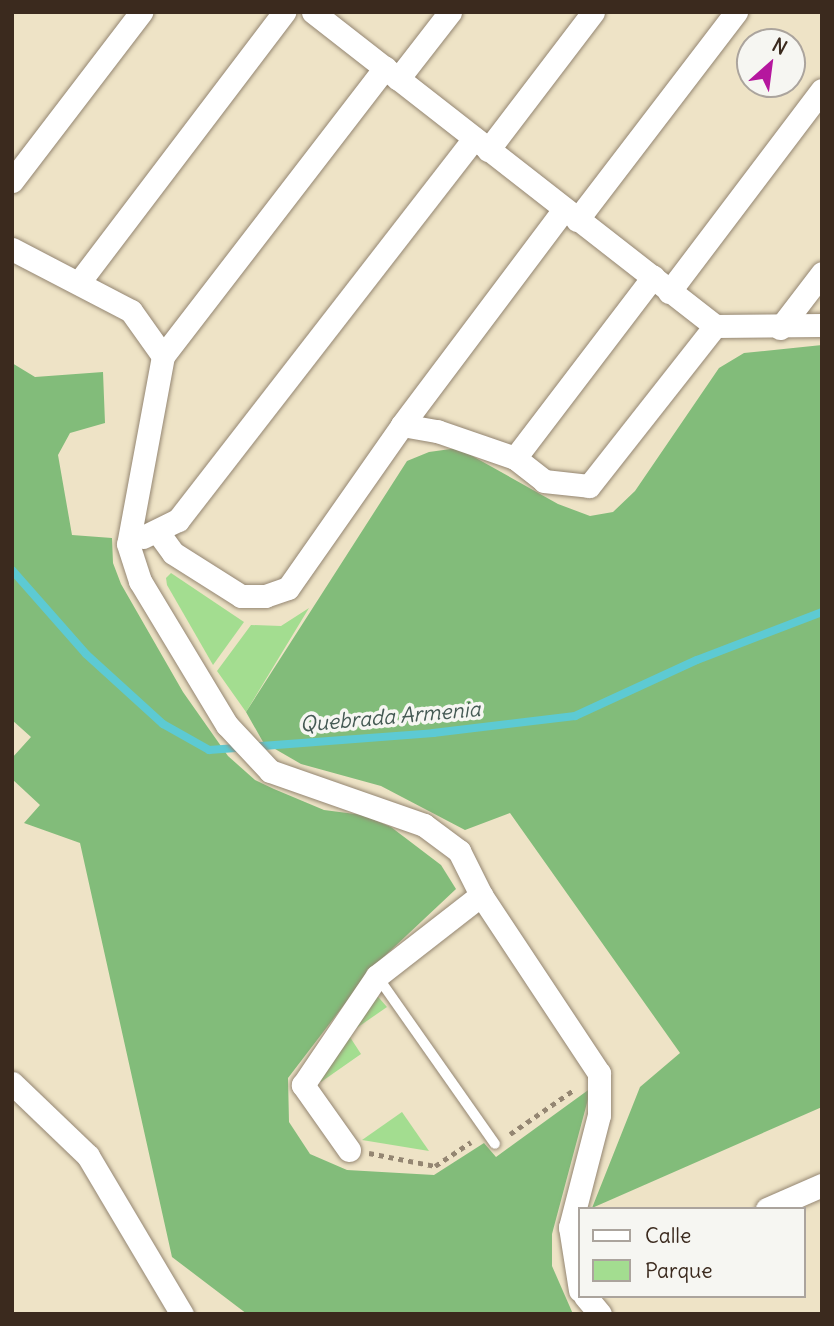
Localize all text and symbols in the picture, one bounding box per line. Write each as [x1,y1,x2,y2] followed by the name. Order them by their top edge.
[736,28,806,98] north arrow
[768,33,791,60] text: N
[299,697,481,737] water label: Quebrada Armenia
[578,1207,806,1298] legend
[645,1222,691,1249] text: Calle
[645,1257,713,1284] text: Parque

